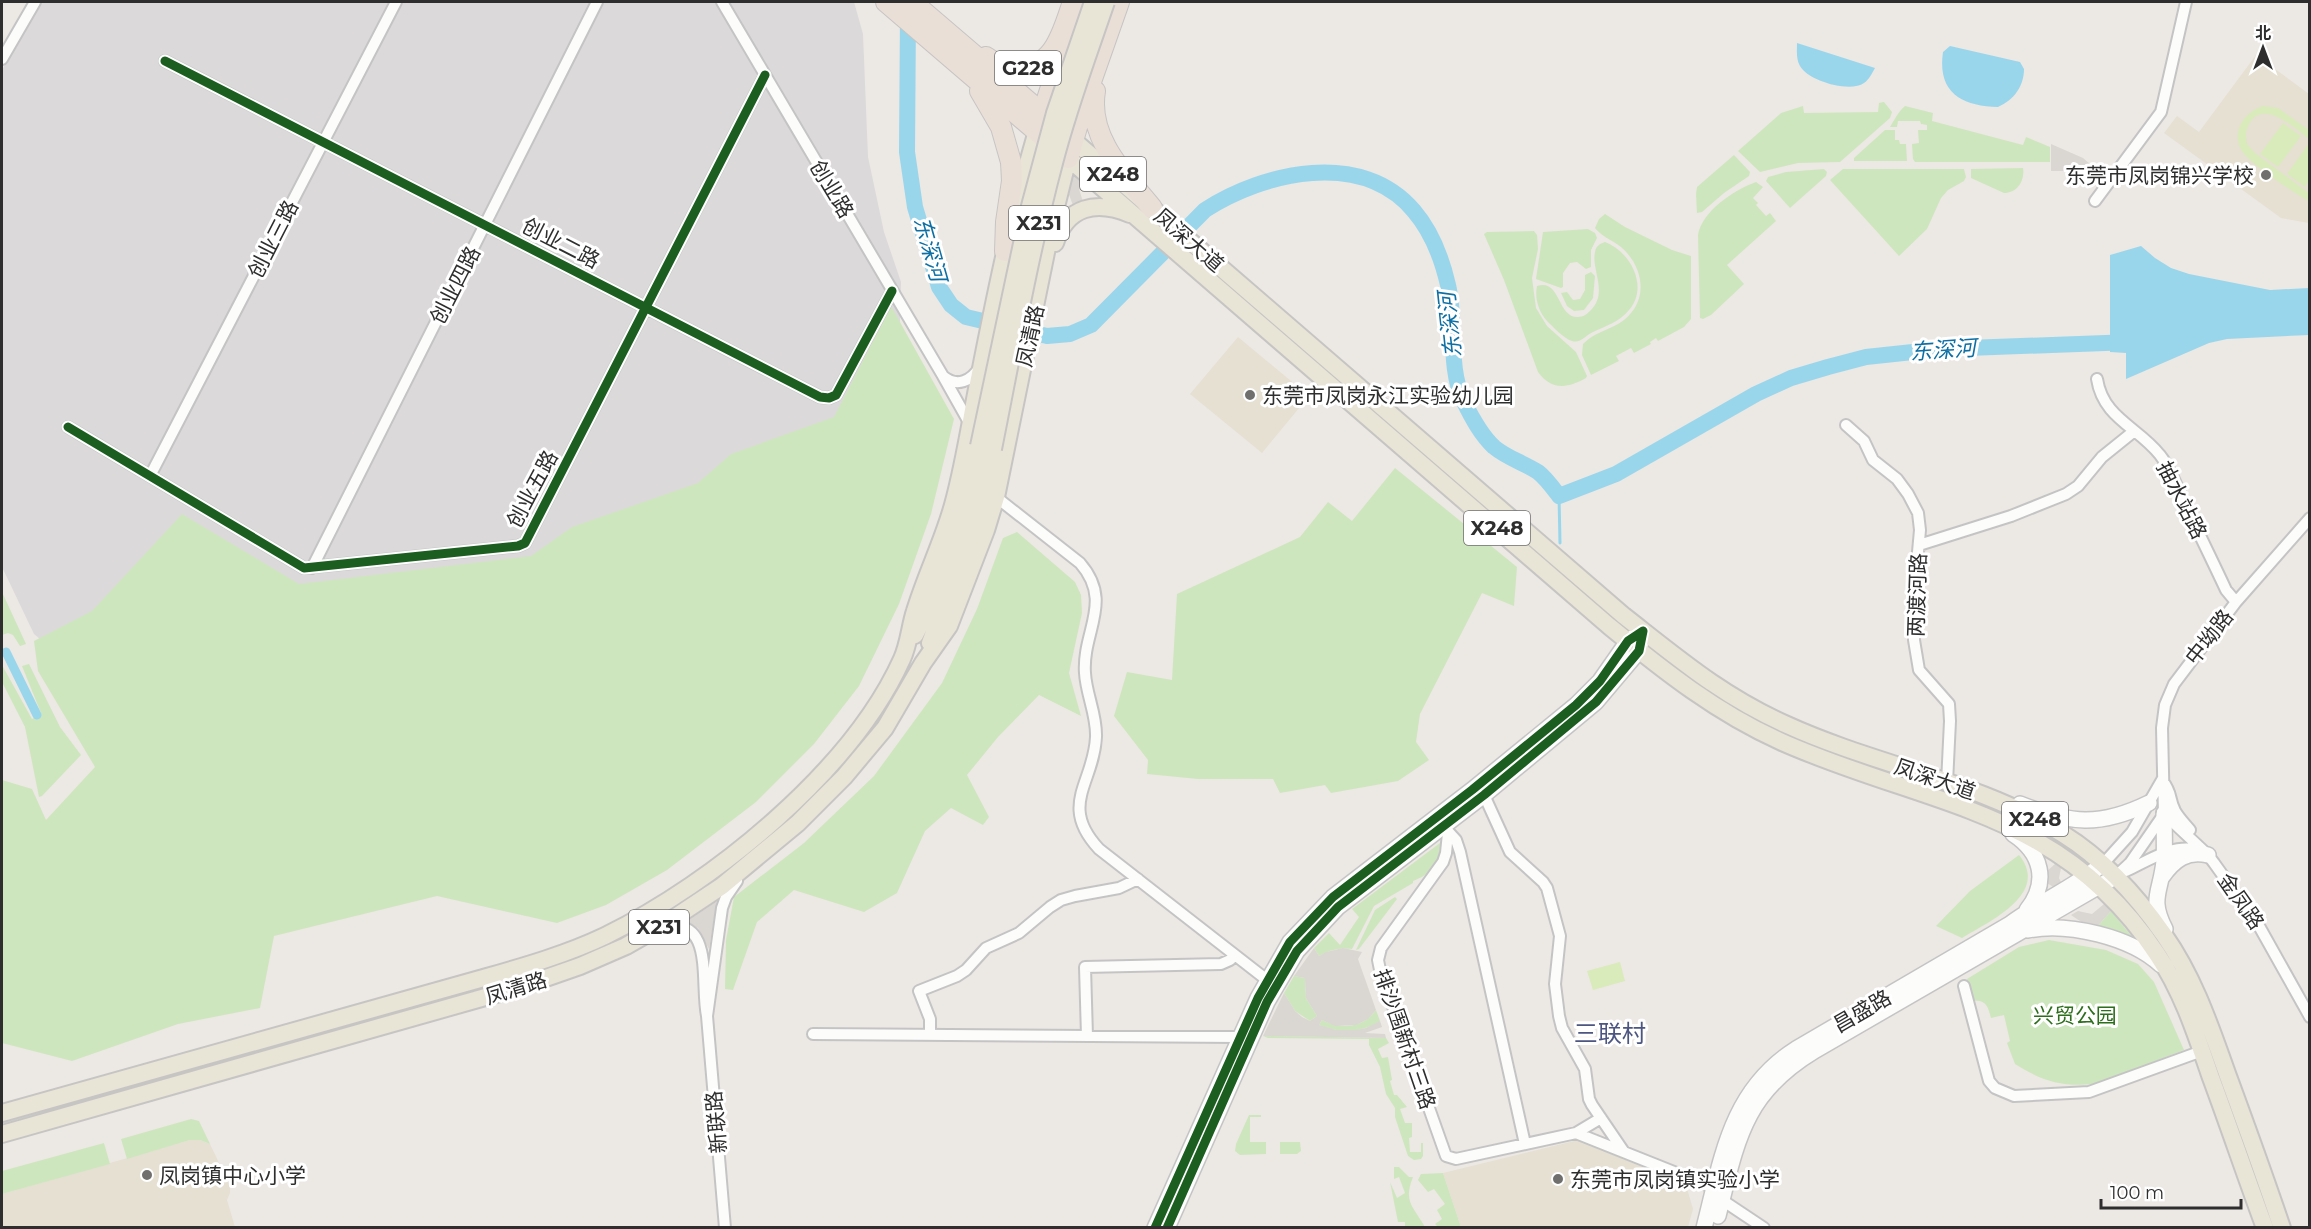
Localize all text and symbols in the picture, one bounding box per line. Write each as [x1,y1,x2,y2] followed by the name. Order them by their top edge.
[2233,18,2293,78] north arrow
[2255,24,2271,43] text: 北
[995,51,1061,85] road number: G228
[805,156,859,222] street label: 创业路
[1080,157,1146,191] road number: X248
[2065,163,2254,188] place label: 东莞市凤岗锦兴学校
[2259,168,2273,182] marker: 东莞市凤岗锦兴学校
[243,196,303,282] street label: 创业三路
[1149,203,1229,277] street label: 凤深大道
[1009,206,1069,240] road number: X231
[518,213,604,273] street label: 创业二路
[908,214,953,288] water label: 东深河
[425,242,485,328] street label: 创业四路
[1433,287,1467,359] water label: 东深河
[1011,303,1049,369] street label: 凤清路
[1909,334,1981,366] water label: 东深河
[1262,383,1514,408] place label: 东莞市凤岗永江实验幼儿园
[1243,388,1257,402] marker: 东莞市凤岗永江实验幼儿园
[501,446,563,532] street label: 创业五路
[2152,457,2212,543] street label: 抽水站路
[1464,511,1530,545] road number: X248
[1903,553,1931,637] street label: 两渡河路
[2180,604,2238,670] street label: 中坳路
[1891,754,1979,804] street label: 凤深大道
[2002,802,2068,836] road number: X248
[2213,868,2269,934] street label: 金凤路
[629,910,689,944] road number: X231
[1369,965,1441,1113] street label: 排沙围新村三路
[482,967,550,1009] street label: 凤清路
[1828,984,1896,1038] street label: 昌盛路
[2033,1003,2117,1028] park label: 兴贸公园
[1574,1019,1646,1048] district label: 三联村
[701,1090,731,1154] street label: 新联路
[159,1163,306,1188] place label: 凤岗镇中心小学
[1570,1167,1780,1192] place label: 东莞市凤岗镇实验小学
[140,1168,154,1182] marker: 凤岗镇中心小学
[1551,1172,1565,1186] marker: 东莞市凤岗镇实验小学
[2101,1172,2240,1210] scale bar
[2110,1182,2164,1204] text: 100 m

